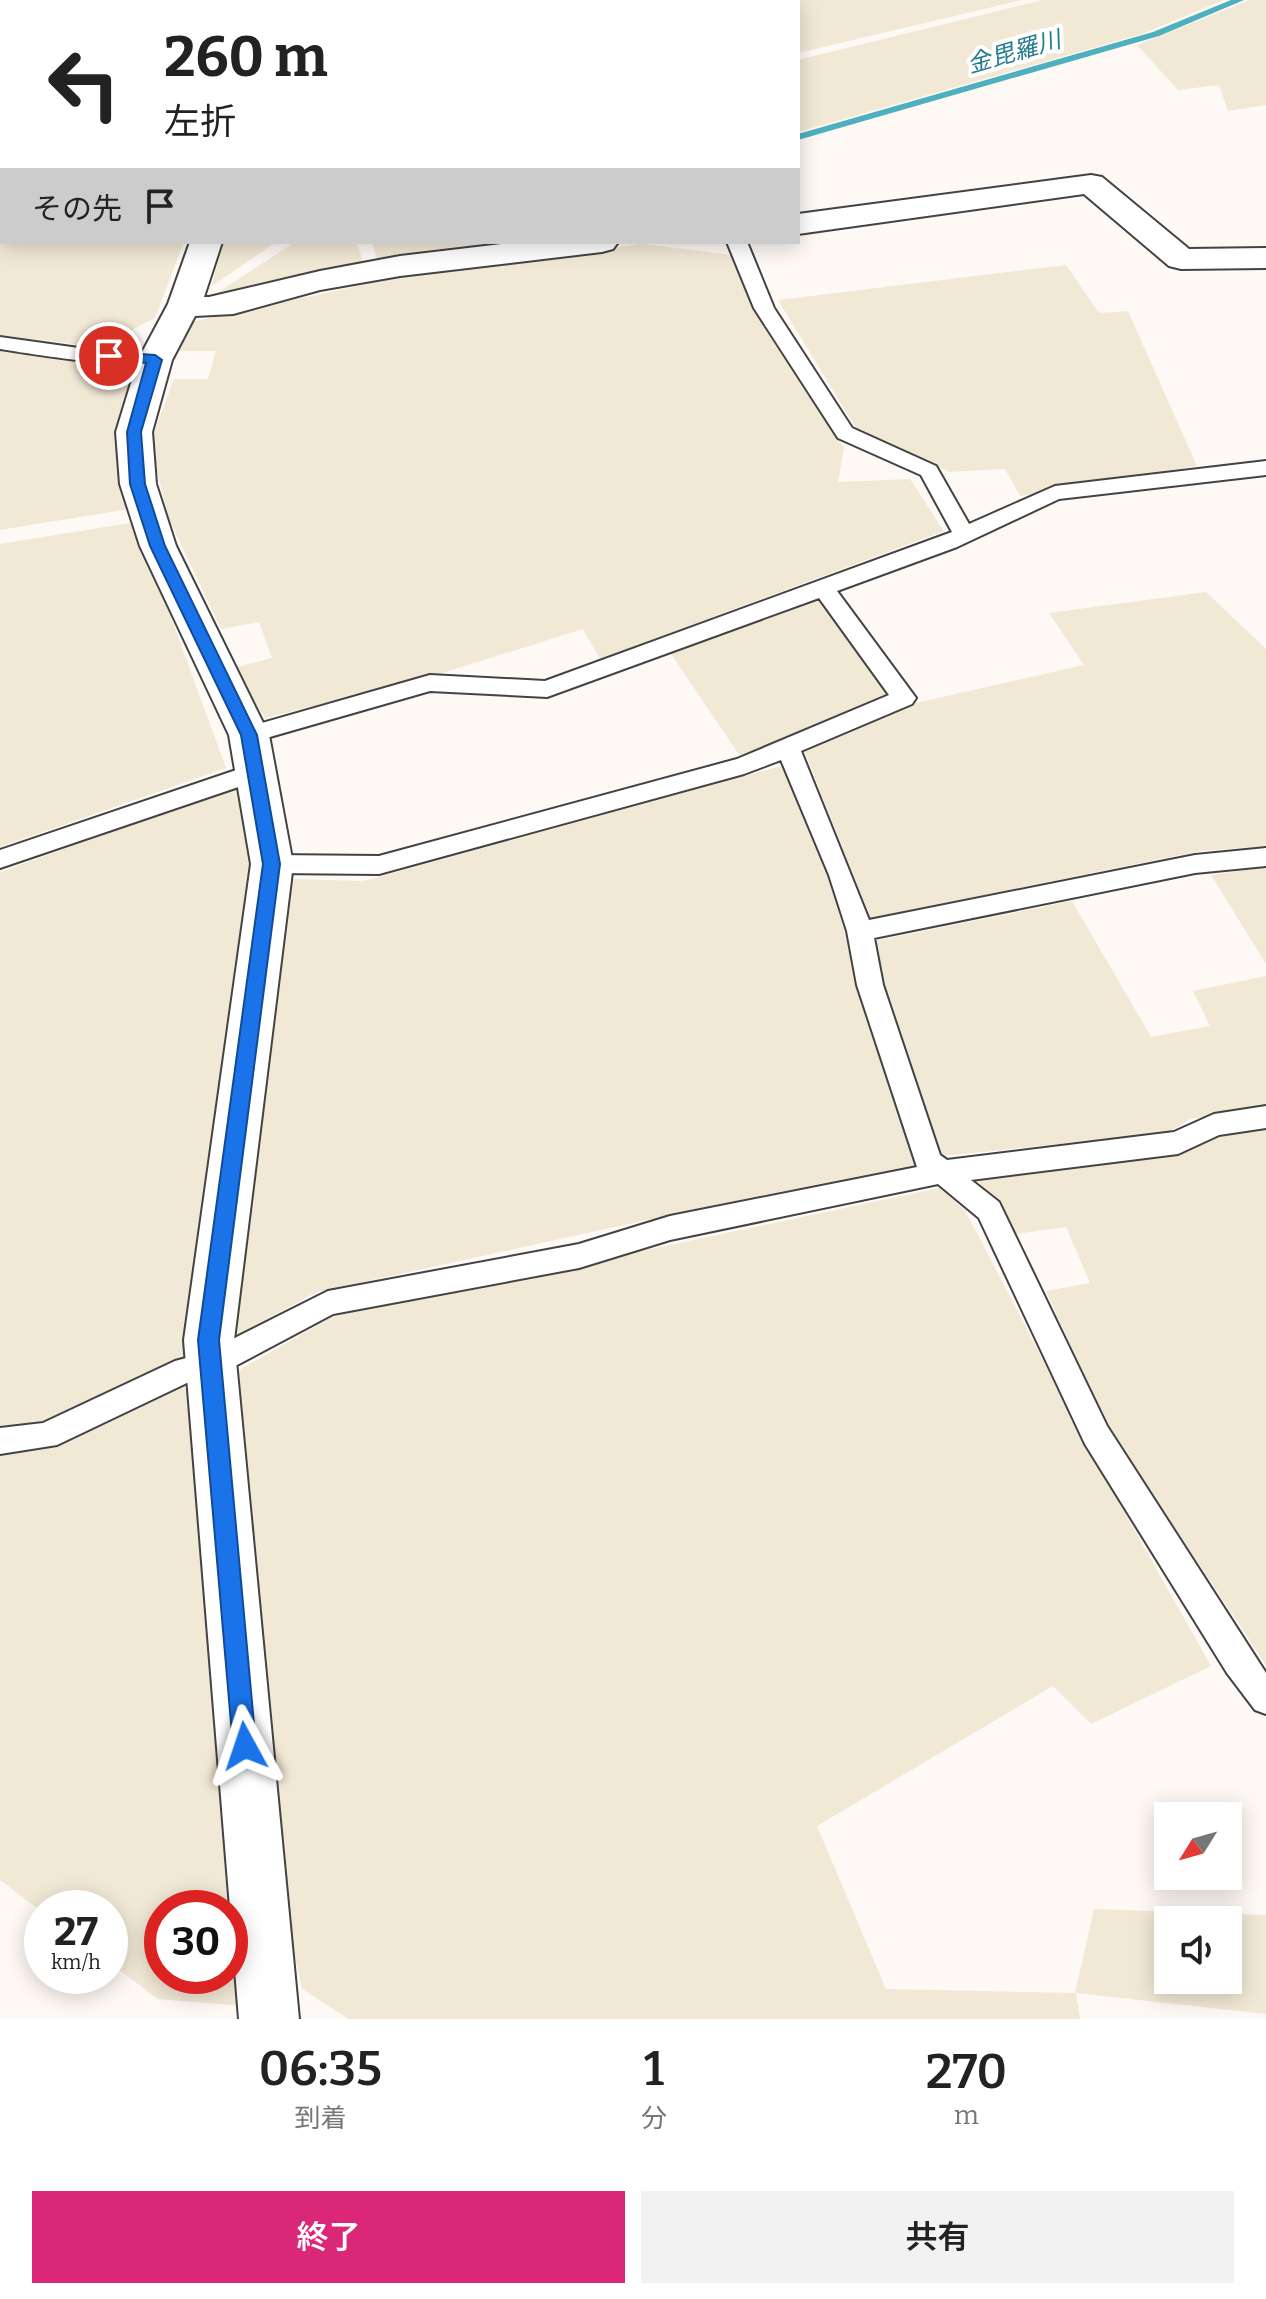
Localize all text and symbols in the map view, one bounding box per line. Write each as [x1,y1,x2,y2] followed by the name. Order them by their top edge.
[164,24,328,91] text: 260 m
[964,24,1067,79] water label: 金毘羅川
[32,32,136,136] icon: left
[164,100,236,144] text: 左折
[138,184,182,228] icon: arrive
[32,191,122,227] text: その先
[75,322,143,390] pin
[87,334,131,378] icon: arrive
[203,1704,287,1788] position arrow
[1154,1802,1242,1890] north arrow
[1154,1802,1242,1994] map controls
[144,1890,248,1994] speed limit sign: 30
[1154,1906,1242,1994] button: sound
[54,1908,98,1956] text: 27
[51,1950,101,1974] text: km/h
[259,2040,382,2098] text: 06:35
[644,2040,664,2098] text: 1
[926,2043,1007,2101] text: 270
[954,2100,979,2131] text: m
[294,2103,346,2134] text: 到着
[641,2103,667,2134] text: 分
[32,2191,625,2283] button: 終了
[641,2191,1234,2283] button: 共有

